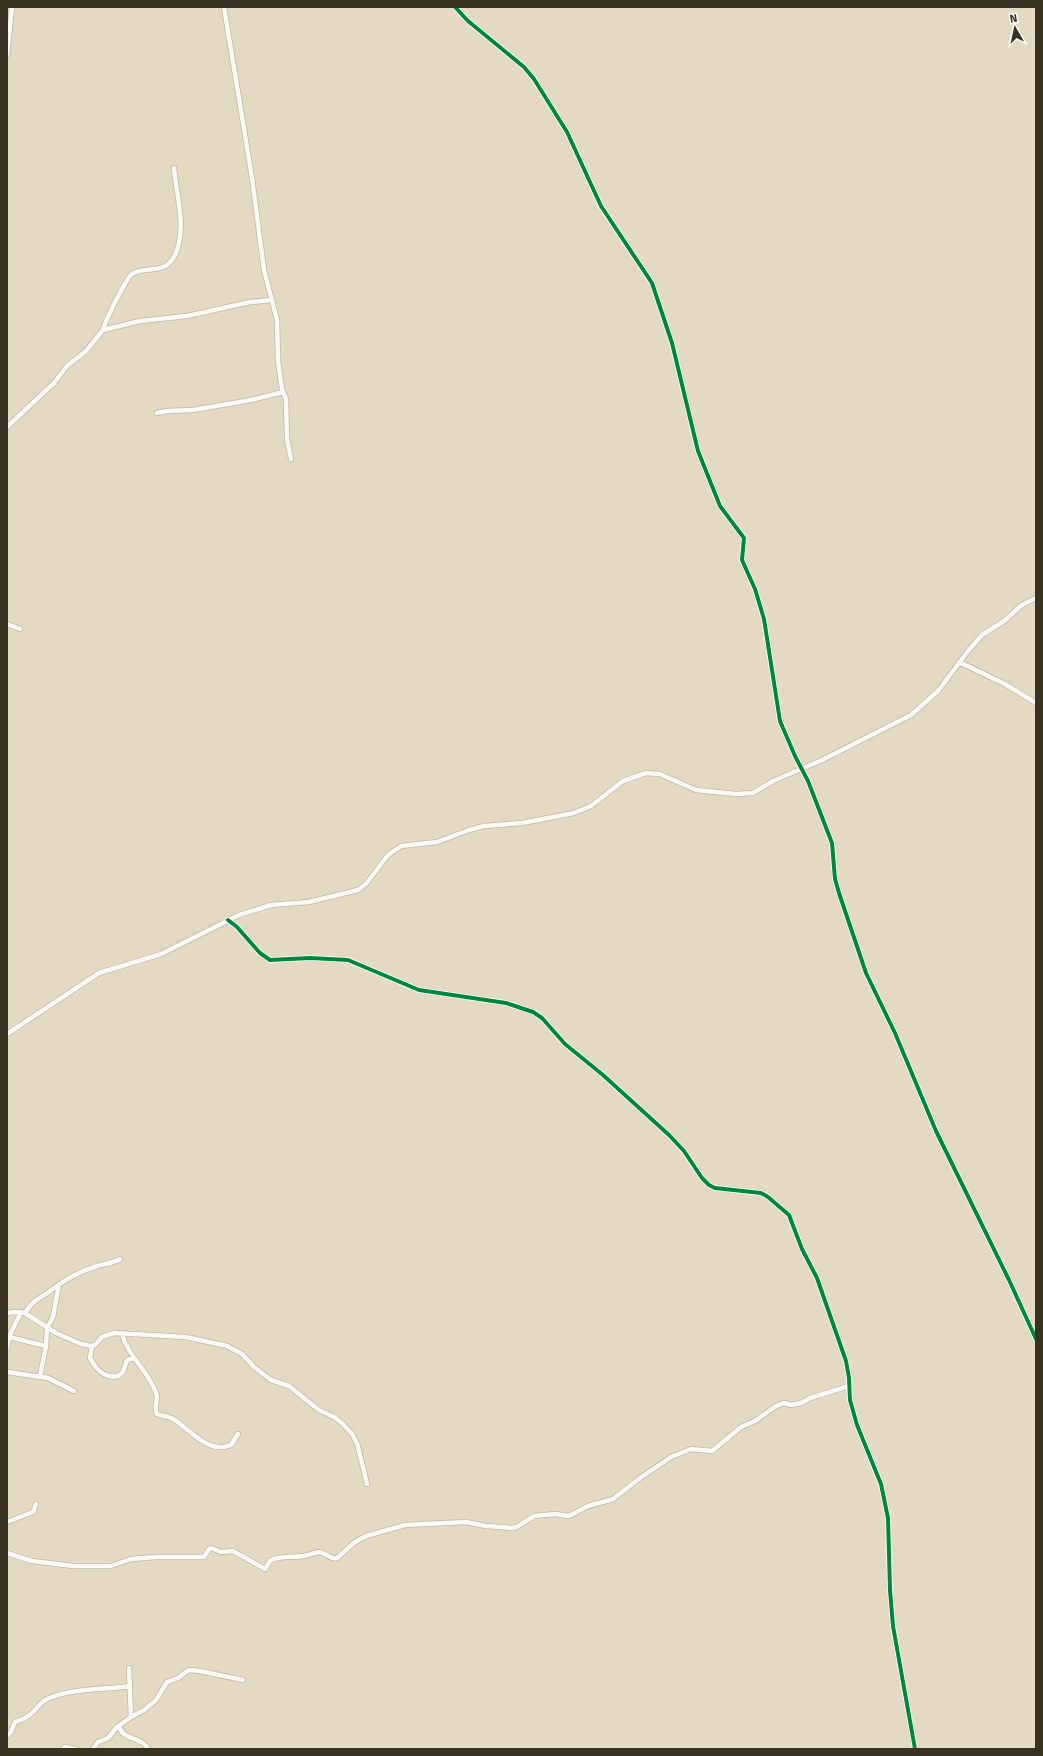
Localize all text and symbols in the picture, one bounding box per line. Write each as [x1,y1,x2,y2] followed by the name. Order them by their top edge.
[995,8,1035,48] north arrow
[1009,12,1018,26] text: N

